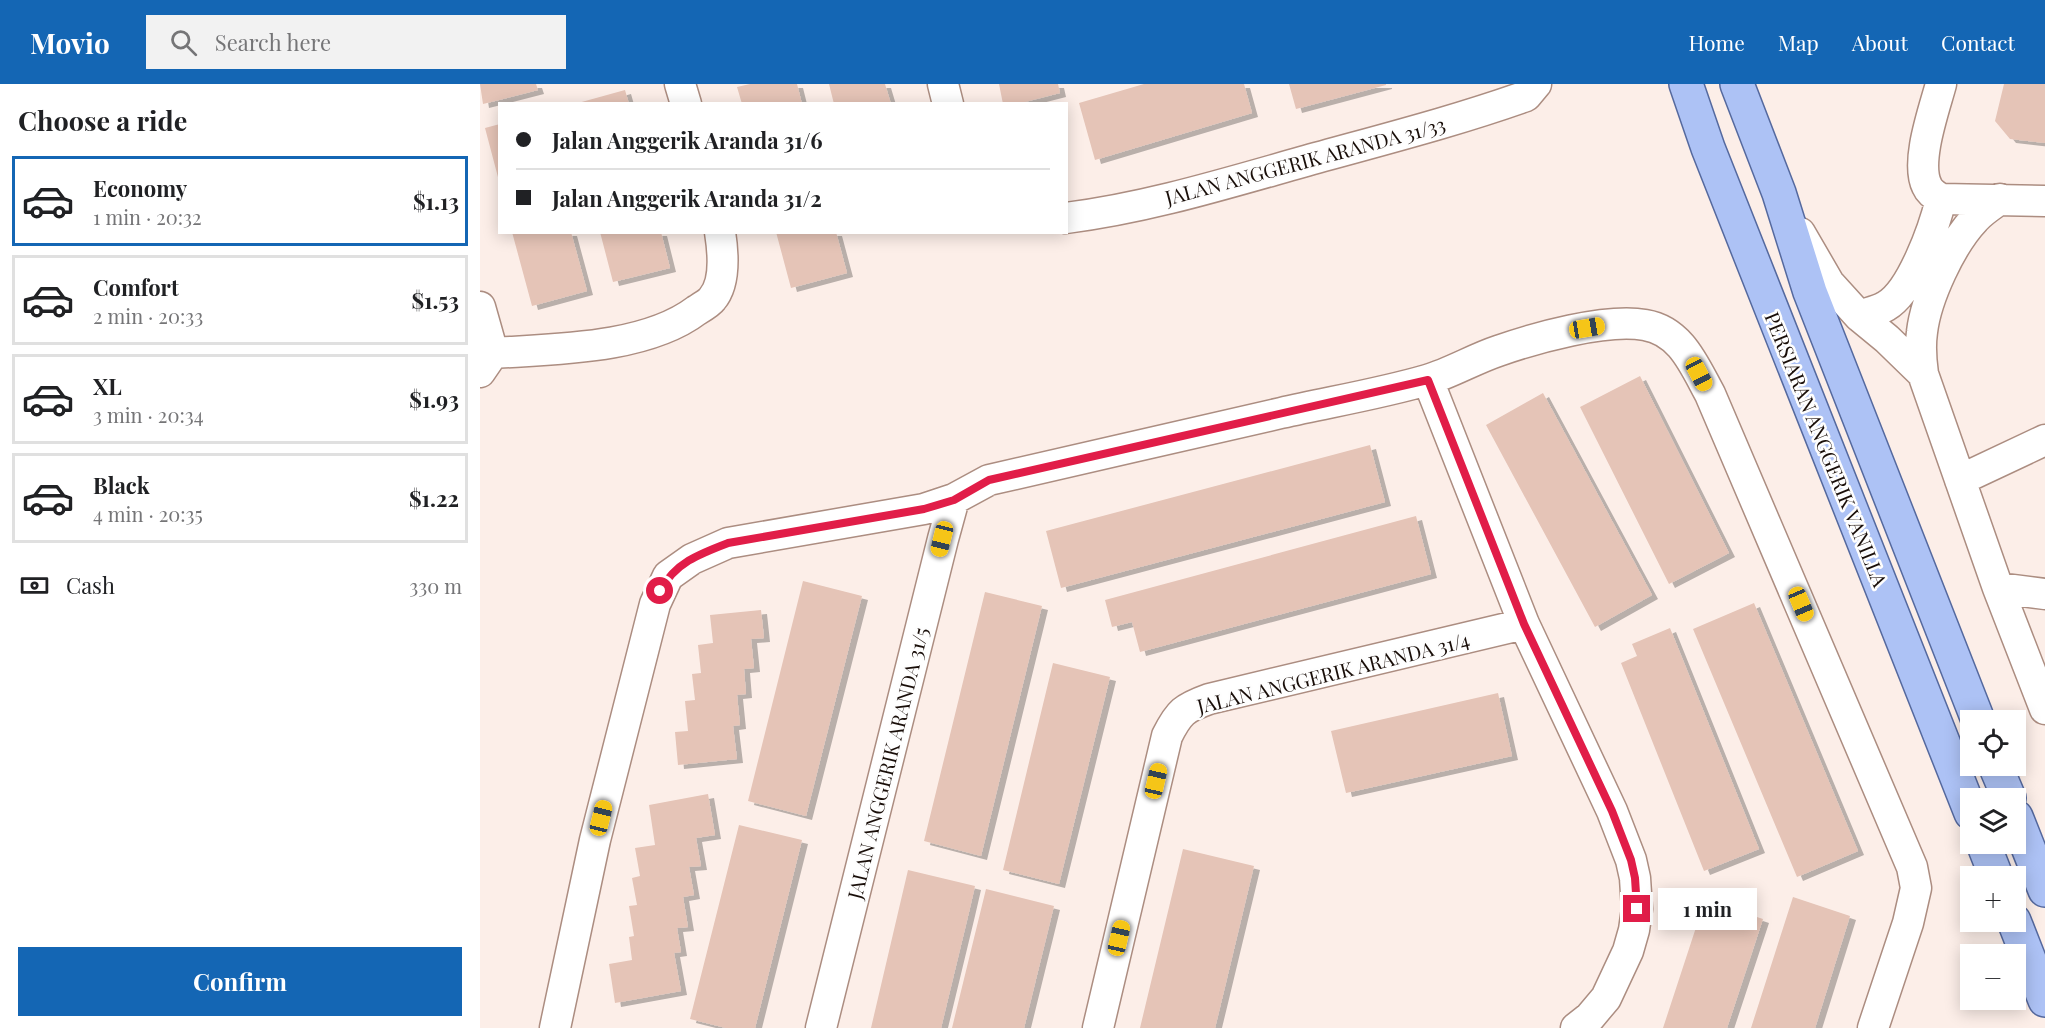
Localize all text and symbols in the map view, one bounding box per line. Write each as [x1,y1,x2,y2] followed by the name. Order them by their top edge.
[146,15,566,69] search box
[30,24,110,61] text: Movio
[167,26,200,59] icon: search
[215,27,331,57] text: Search here
[1689,28,1745,56] text: Home
[1778,28,1819,56] text: Map
[1852,28,1908,56] text: About
[1941,28,2015,56] text: Contact
[18,102,187,138] text: Choose a ride
[1161,110,1448,211] street label: JALAN ANGGERIK ARANDA 31/33
[552,125,823,155] text: Jalan Anggerik Aranda 31/6
[93,173,187,203] text: Economy
[21,174,75,228] icon: car
[552,183,822,213] text: Jalan Anggerik Aranda 31/2
[413,186,459,216] text: $1.13
[93,203,202,230] text: 1 min · 20:32
[93,272,179,302] text: Comfort
[21,273,75,327] icon: car
[411,285,459,315] text: $1.53
[93,302,203,329] text: 2 min · 20:33
[1759,307,1895,591] street label: PERSIARAN ANGGERIK VANILLA
[1568,316,1606,340] car
[1683,354,1715,394] car
[93,371,122,401] text: XL
[21,372,75,426] icon: car
[409,384,459,414] text: $1.93
[93,401,204,428] text: 3 min · 20:34
[93,470,150,500] text: Black
[21,471,75,525] icon: car
[409,483,459,513] text: $1.22
[93,500,203,527] text: 4 min · 20:35
[929,519,955,559] car
[18,569,51,602] icon: cash
[66,570,115,600] text: Cash
[409,572,462,599] text: 330 m
[646,577,673,604] route start
[1786,584,1816,624] car
[840,624,934,903] street label: JALAN ANGGERIK ARANDA 31/5
[1193,625,1472,719] street label: JALAN ANGGERIK ARANDA 31/4
[1960,710,2026,1010] map controls
[1960,710,2026,776] button: locate
[1143,761,1169,801] car
[1960,788,2026,854] button: layers
[588,798,614,838] car
[1960,866,2026,932] button: +
[1658,888,1757,930] callout: 1 min
[1623,895,1650,922] route end
[1683,895,1732,922] text: 1 min
[1106,918,1132,958] car
[1960,944,2026,1010] button: −
[18,947,462,1016] button: Confirm

